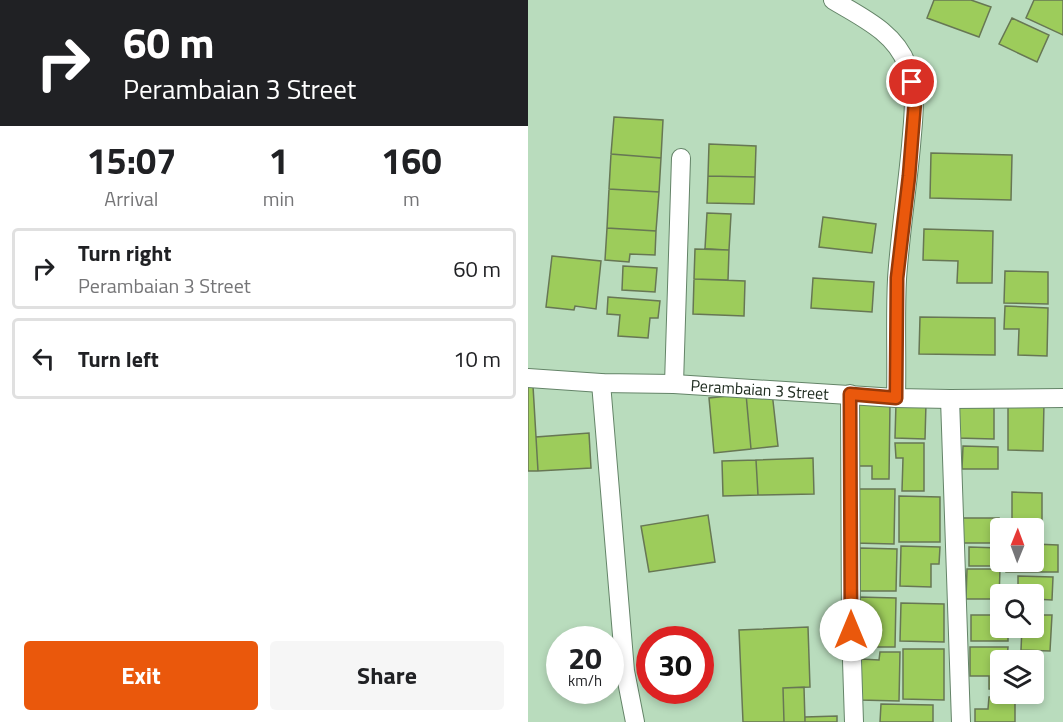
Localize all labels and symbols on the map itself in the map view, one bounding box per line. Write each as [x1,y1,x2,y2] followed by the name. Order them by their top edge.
[886,56,937,107] pin
[690,373,830,406] street label: Perambaian 3 Street
[990,518,1044,572] north arrow
[819,598,883,662] position arrow
[636,626,714,704] speed limit sign: 30

